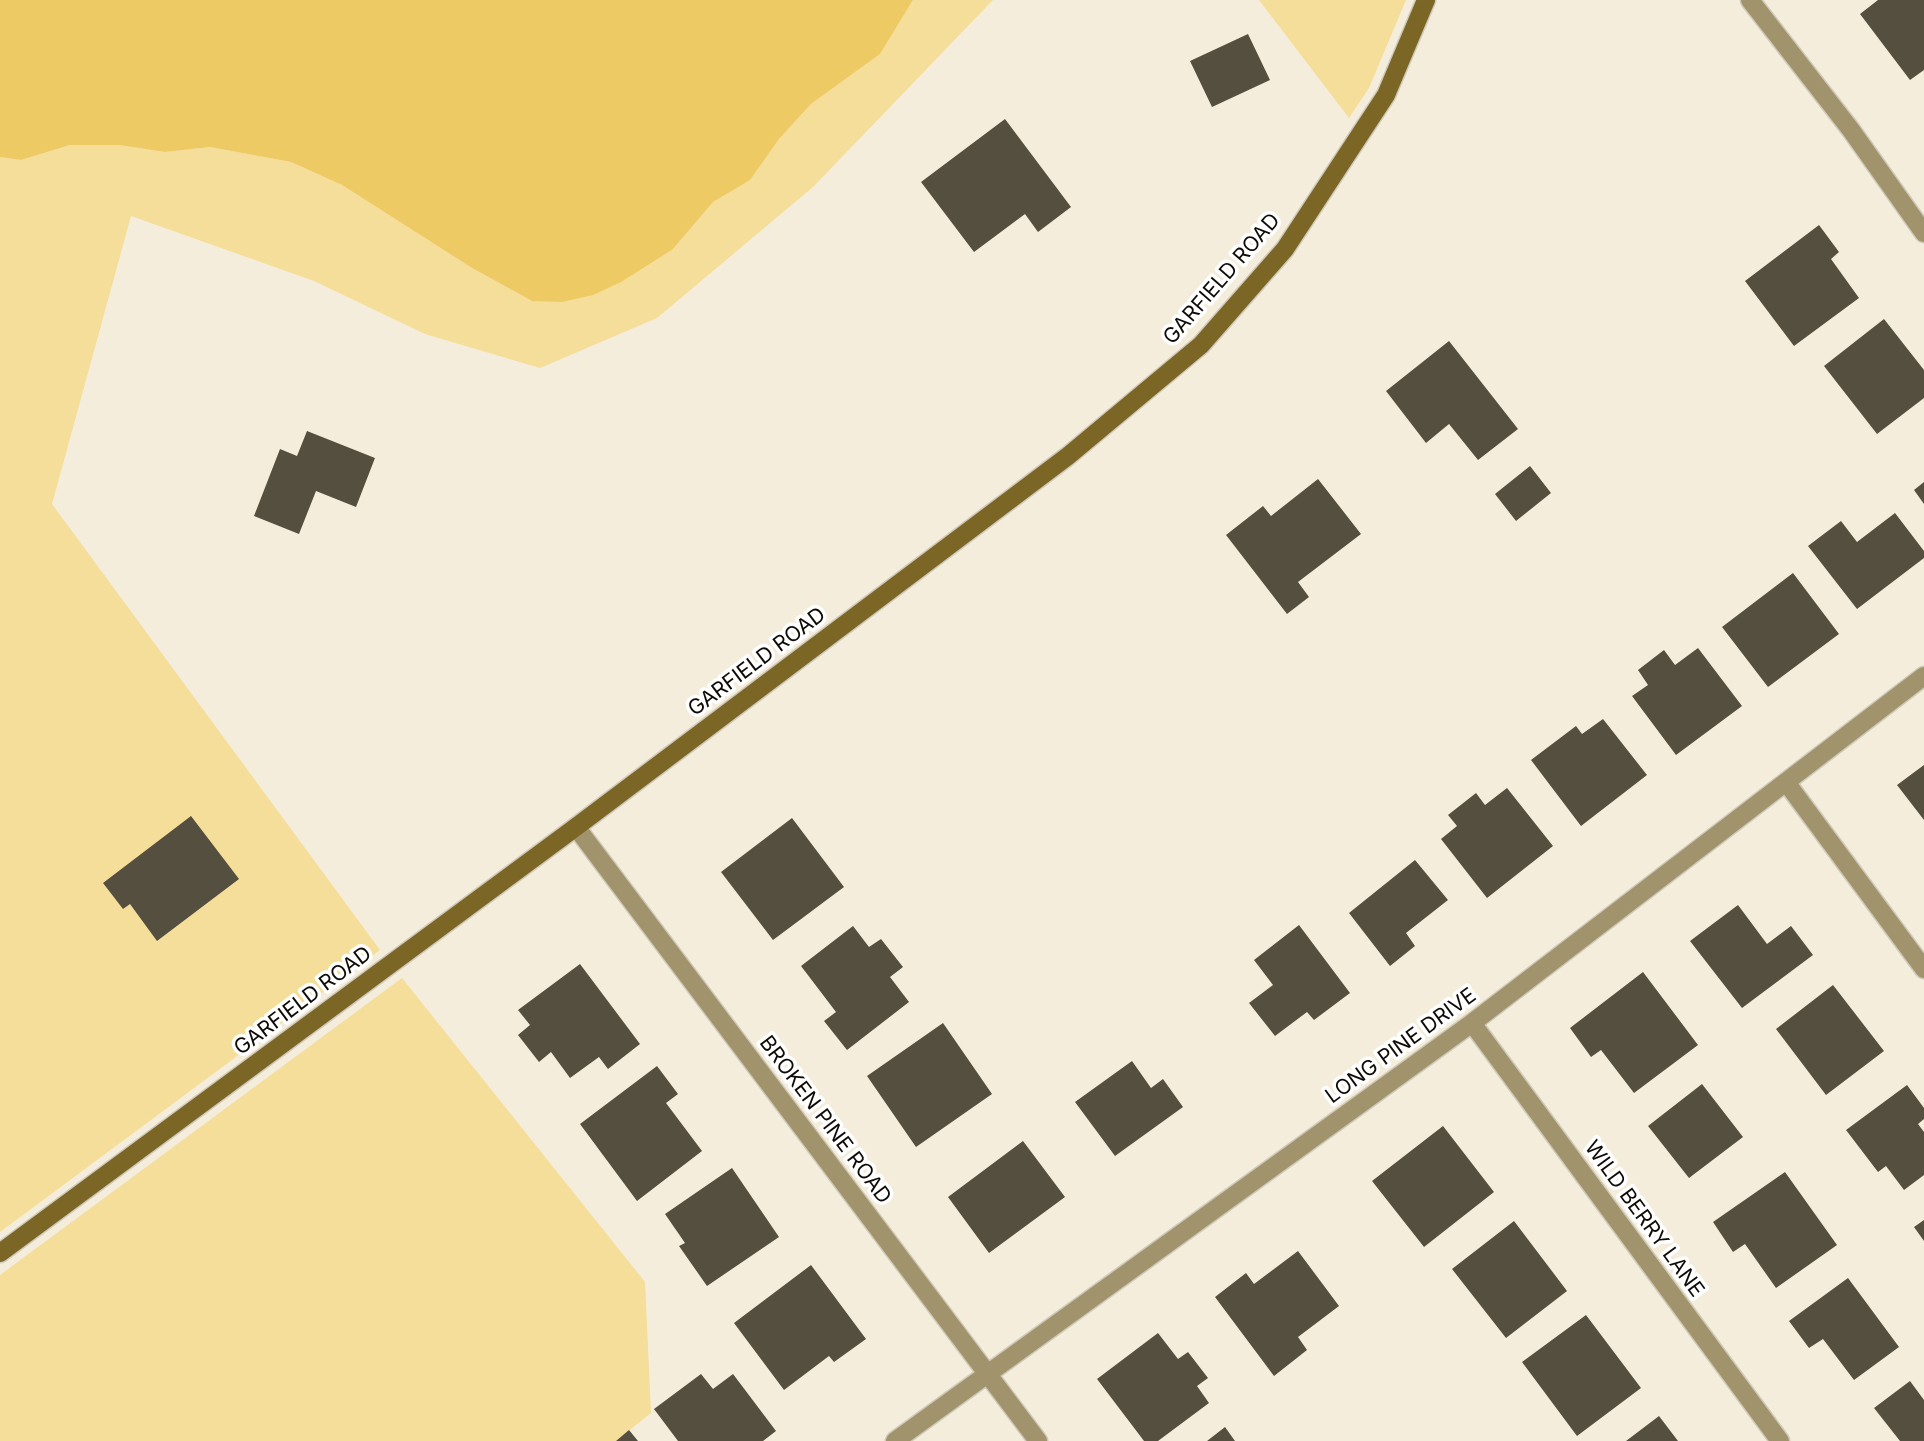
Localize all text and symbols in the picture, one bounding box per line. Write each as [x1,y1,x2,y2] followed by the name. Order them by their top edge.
[1158,208,1286,350] street label: GARFIELD ROAD
[683,602,831,722] street label: GARFIELD ROAD
[229,941,377,1061] street label: GARFIELD ROAD
[1321,983,1481,1109] street label: LONG PINE DRIVE
[754,1031,896,1209] street label: BROKEN PINE ROAD
[1579,1136,1709,1302] street label: WILD BERRY LANE

